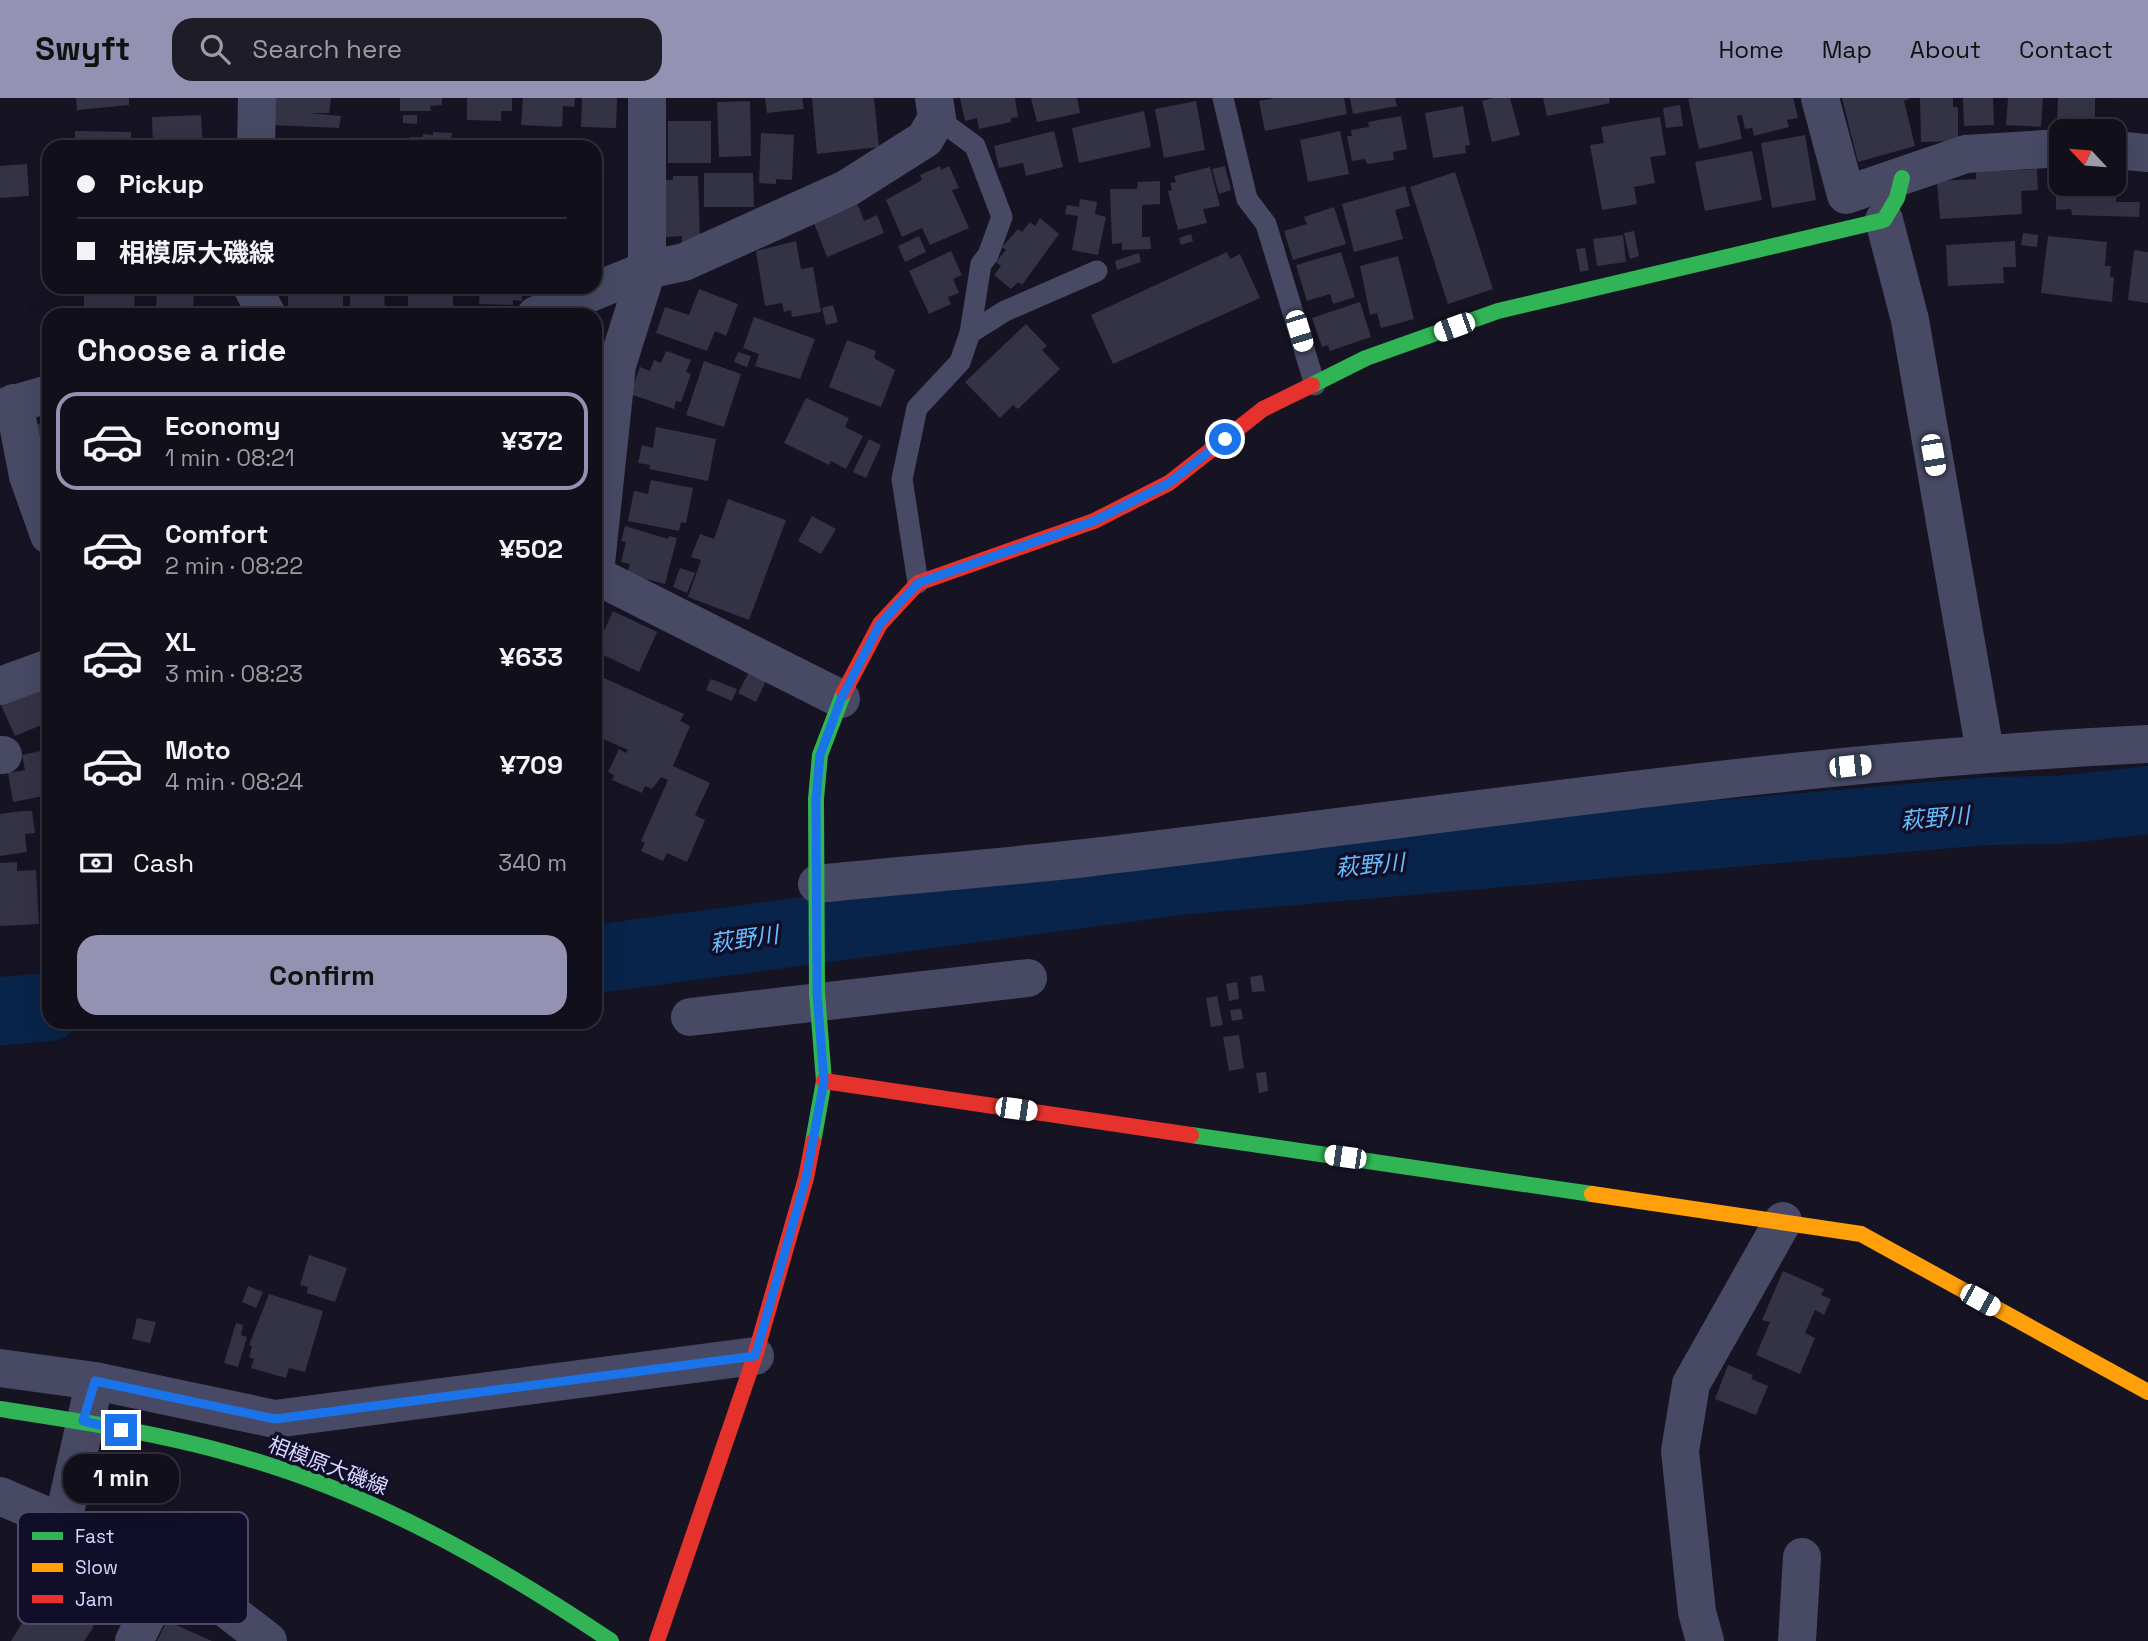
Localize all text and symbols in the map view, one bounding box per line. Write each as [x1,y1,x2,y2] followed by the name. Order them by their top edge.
[172,18,662,81] search box
[35,28,130,70] text: Swyft
[196,30,234,68] icon: search
[252,32,402,66] text: Search here
[1718,34,1784,65] text: Home
[1822,34,1872,65] text: Map
[1910,34,1981,65] text: About
[2019,34,2113,65] text: Contact
[2049,119,2126,196] north arrow
[2049,119,2126,196] map controls
[119,167,204,201] text: Pickup
[119,236,275,270] text: 相模原大磯線
[1283,308,1316,354] car
[1431,310,1478,344] car
[77,330,287,370] text: Choose a ride
[165,409,281,443] text: Economy
[81,410,144,473] icon: car
[1209,423,1241,455] route start
[501,424,563,458] text: ¥372
[1920,432,1947,478] car
[165,443,295,473] text: 1 min · 08:21
[165,517,268,551] text: Comfort
[81,518,144,581] icon: car
[499,532,563,566] text: ¥502
[165,551,303,581] text: 2 min · 08:22
[165,625,196,659] text: XL
[81,626,144,689] icon: car
[499,640,563,674] text: ¥633
[165,659,303,689] text: 3 min · 08:23
[165,733,231,767] text: Moto
[81,734,144,797] icon: car
[500,748,563,782] text: ¥709
[1829,753,1872,779] car
[165,767,303,797] text: 4 min · 08:24
[1899,800,1974,836] water label: 萩野川
[77,844,115,882] icon: cash
[133,846,194,880] text: Cash
[1334,847,1409,883] water label: 萩野川
[498,848,567,878] text: 340 m
[708,919,783,959] water label: 萩野川
[77,935,567,1015] button: Confirm
[994,1096,1039,1122] car
[1323,1144,1368,1170] car
[1957,1281,2004,1319] car
[105,1414,137,1446] route end
[265,1430,392,1501] street label: 相模原大磯線
[63,1454,179,1504] callout: 1 min
[93,1463,149,1493] text: 1 min
[18,1512,248,1624] legend
[75,1524,115,1549] text: Fast
[75,1555,118,1580] text: Slow
[75,1587,113,1612] text: Jam

